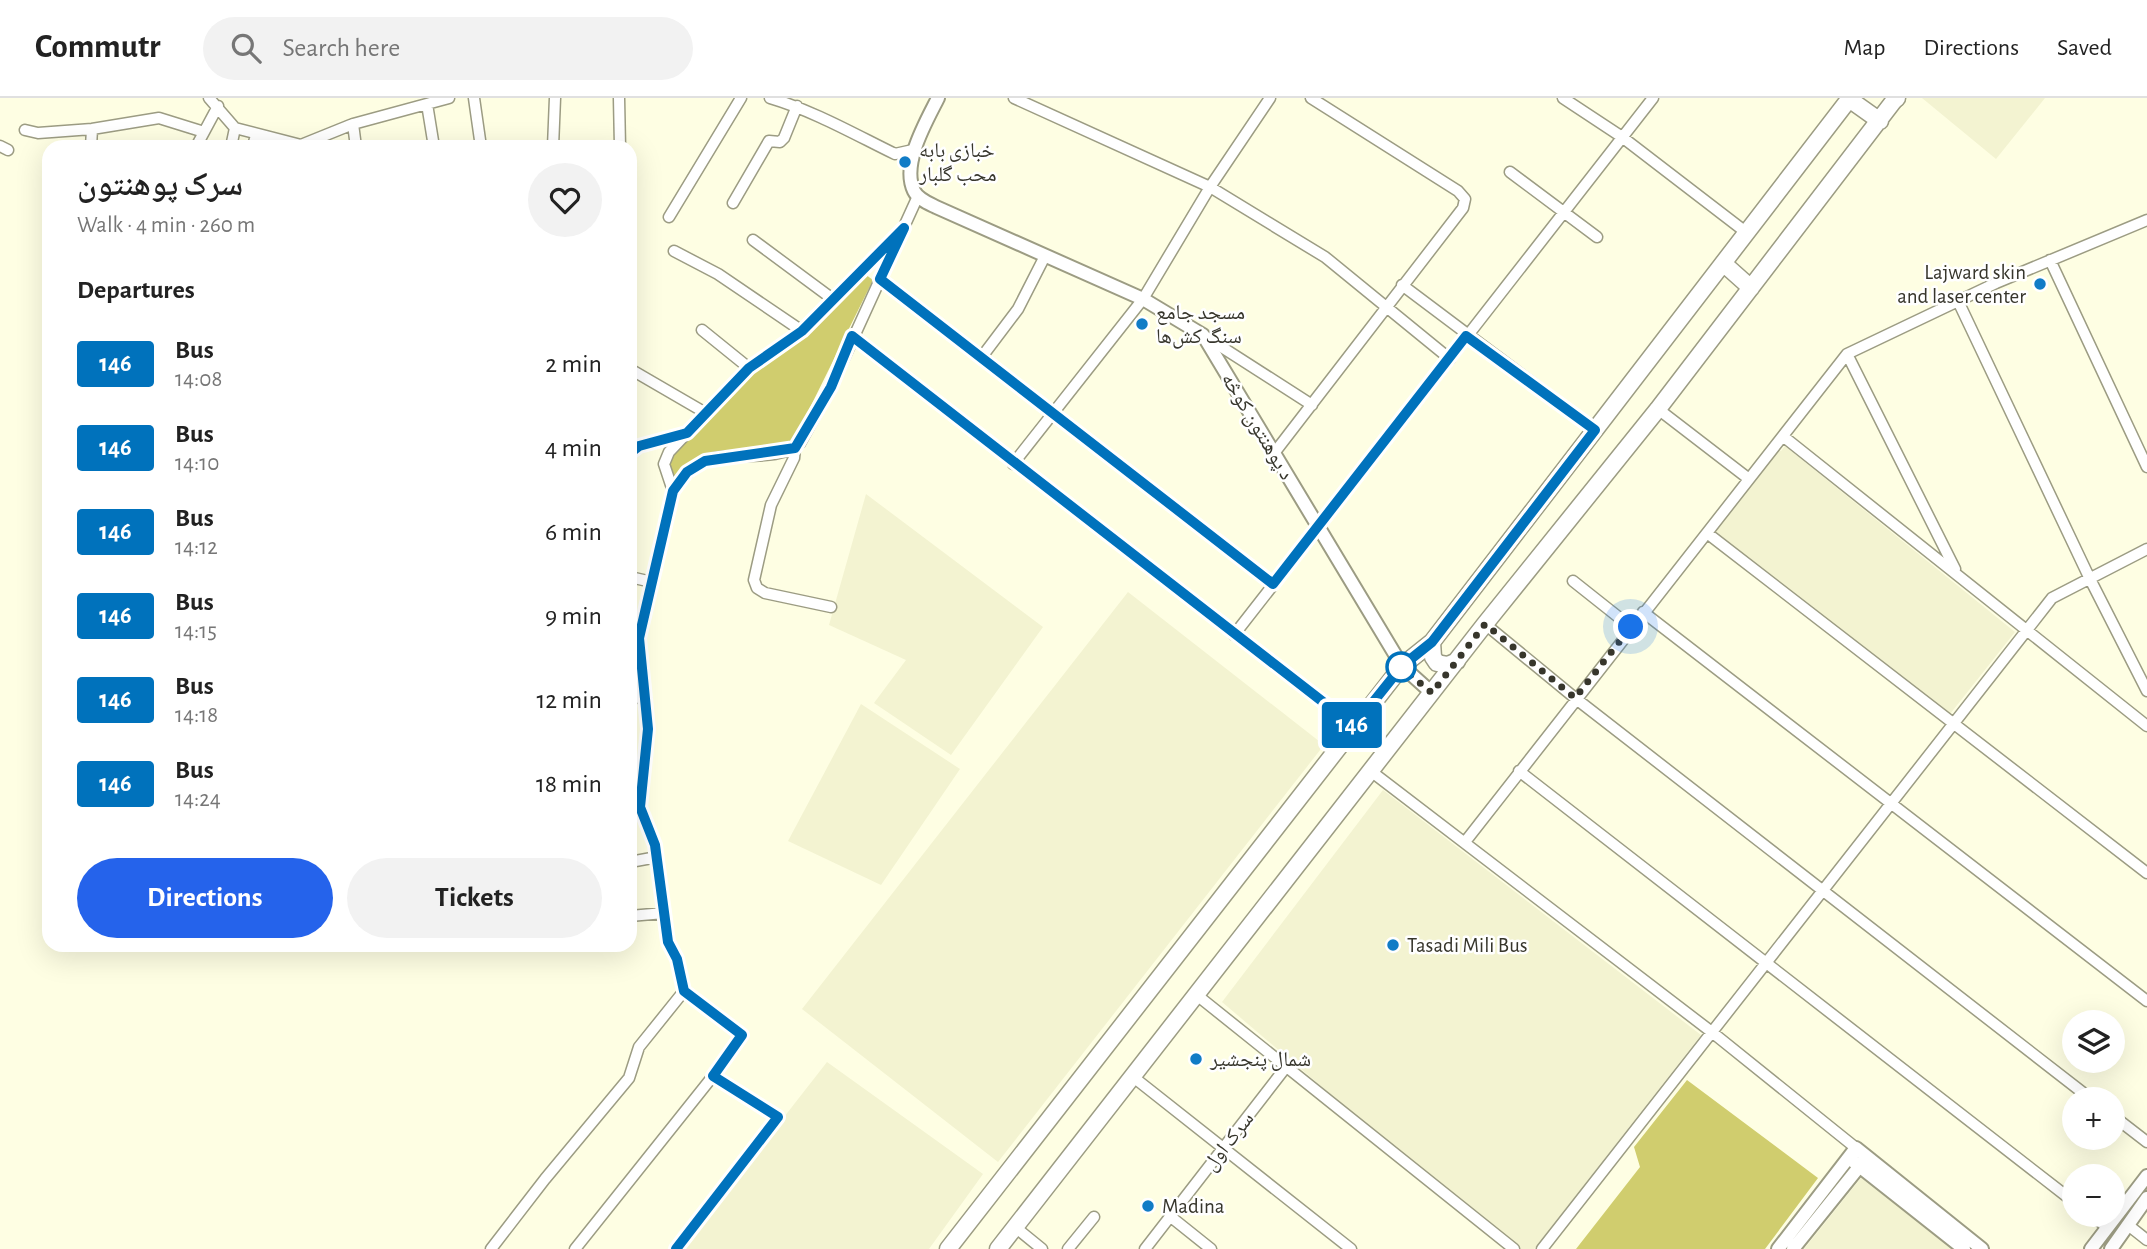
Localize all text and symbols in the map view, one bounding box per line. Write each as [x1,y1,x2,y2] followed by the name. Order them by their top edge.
[203,17,693,80] search box
[227,29,265,67] icon: search
[35,31,161,64] text: Commutr
[283,35,400,61] text: Search here
[1843,36,1885,60] text: Map
[1923,36,2019,60] text: Directions
[2057,36,2112,60] text: Saved
[918,140,997,186] place label: خبازی بابه محب گلبار
[897,154,913,170] marker: خبازی بابه محب گلبار
[528,163,602,237] button: heart
[77,169,243,202] text: سرک پوهنتون
[77,214,255,237] text: Walk · 4 min · 260 m
[1897,262,2026,307] place label: Lajward skin and laser center
[2032,276,2048,292] marker: Lajward skin and laser center
[77,277,195,303] text: Departures
[1156,302,1245,349] place label: مسجد جامع سنگ کش‌ها
[1134,316,1150,332] marker: مسجد جامع سنگ کش‌ها
[175,337,214,363] text: Bus
[545,351,602,377] text: 2 min
[99,352,132,376] text: 146
[175,368,222,391] text: 14:08
[1217,369,1298,484] street label: د پوهنتون کوڅه
[175,421,214,447] text: Bus
[545,435,602,461] text: 4 min
[99,436,132,460] text: 146
[175,452,219,475] text: 14:10
[175,505,214,531] text: Bus
[545,519,602,545] text: 6 min
[99,520,132,544] text: 146
[175,536,218,559] text: 14:12
[175,589,214,615] text: Bus
[545,603,602,629] text: 9 min
[99,604,132,628] text: 146
[1613,609,1648,644] your location
[175,620,217,643] text: 14:15
[1386,652,1416,682] unlabelled marker
[175,673,214,699] text: Bus
[536,687,602,713] text: 12 min
[99,688,132,712] text: 146
[1312,702,1392,748] line badge: 146
[175,704,218,727] text: 14:18
[1336,713,1368,737] text: 146
[175,757,214,783] text: Bus
[536,771,602,797] text: 18 min
[99,772,132,796] text: 146
[175,788,221,811] text: 14:24
[77,858,333,938] button: Directions
[347,858,602,938] button: Tickets
[1407,935,1528,956] place label: Tasadi Mili Bus
[1385,937,1401,953] marker: Tasadi Mili Bus
[2062,1010,2125,1227] map controls
[2062,1010,2125,1073] button: layers
[1209,1049,1311,1071] place label: شمال پنجشیر
[1188,1051,1204,1067] marker: شمال پنجشیر
[2062,1087,2125,1150] button: +
[1199,1108,1258,1175] street label: سرک‌ اول
[2062,1164,2125,1227] button: −
[1162,1196,1225,1217] place label: Madina
[1140,1198,1156,1214] marker: Madina

